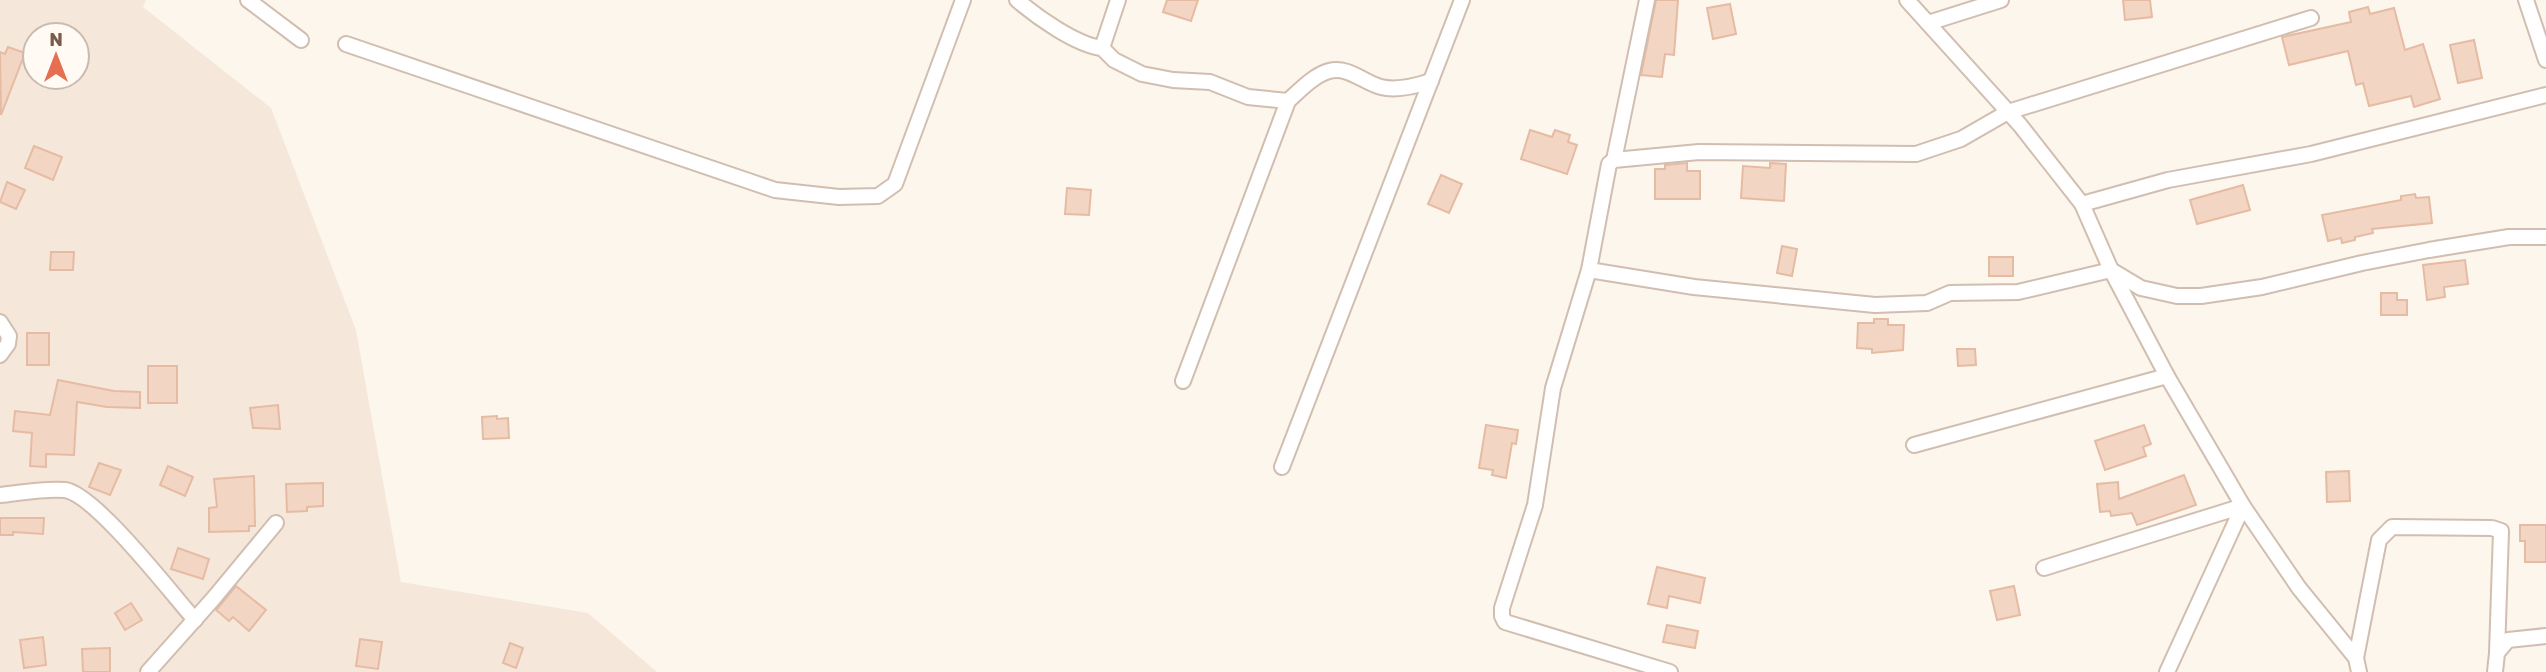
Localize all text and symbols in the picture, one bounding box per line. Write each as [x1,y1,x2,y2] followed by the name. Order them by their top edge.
[21,21,91,91] north arrow
[49,28,63,51] text: N

